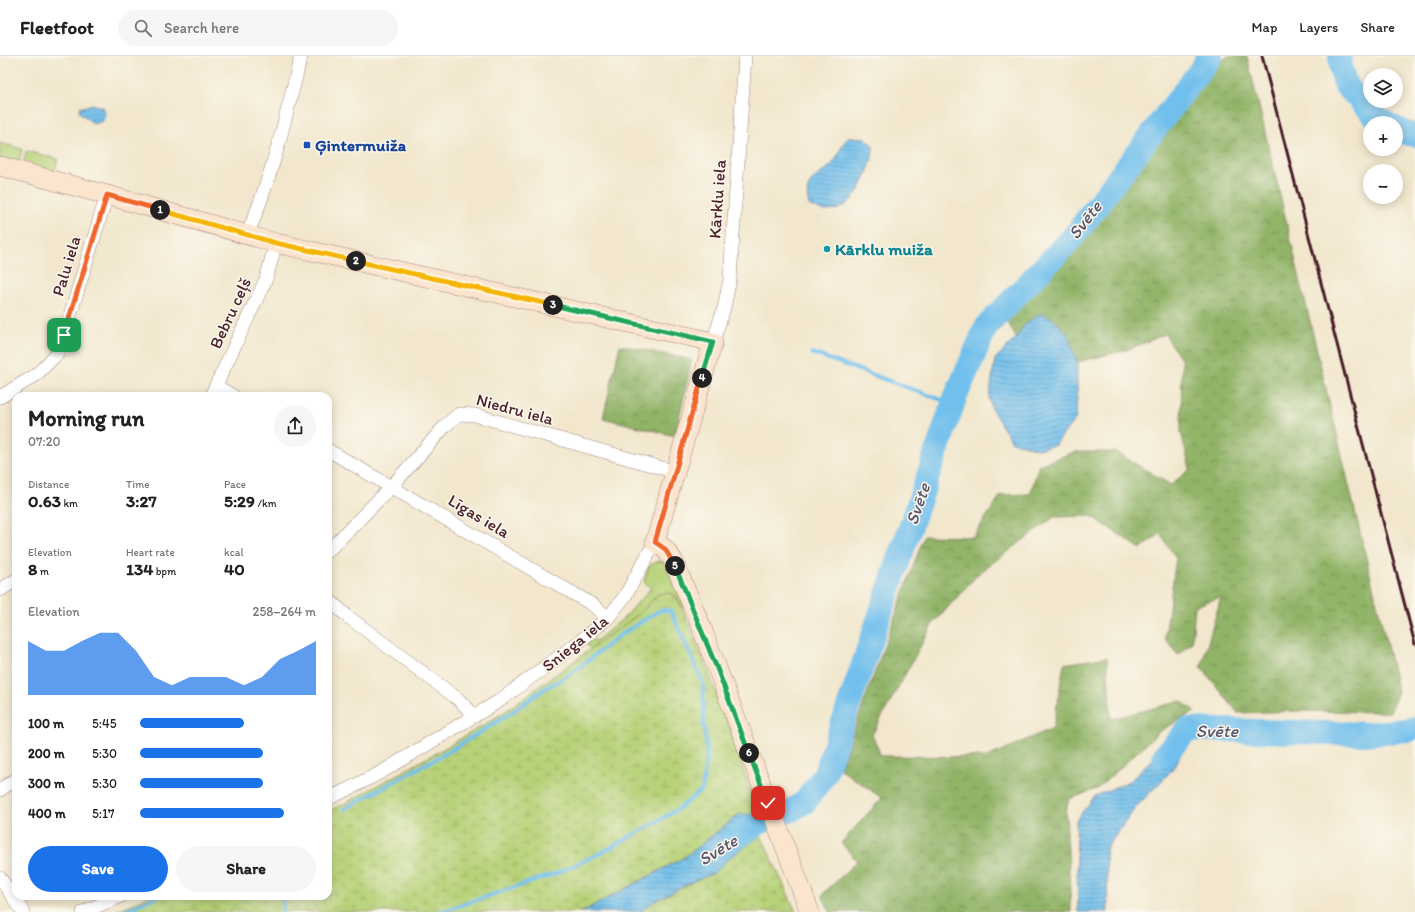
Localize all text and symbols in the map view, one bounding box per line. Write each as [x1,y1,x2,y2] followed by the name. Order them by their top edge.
[118,10,398,46] search box
[20,16,94,39] text: Fleetfoot
[132,17,154,39] icon: search
[164,19,239,37] text: Search here
[1252,19,1277,36] text: Map
[1299,19,1338,36] text: Layers
[1360,19,1395,36] text: Share
[1363,68,1403,204] map controls
[1363,68,1403,108] button: layers
[1363,116,1403,156] button: +
[315,135,407,156] place label: Ģintermuiža
[302,140,312,150] marker: Ģintermuiža
[704,159,730,239] street label: Kārklu iela
[1363,164,1403,204] button: −
[1063,195,1108,243] water label: Svēte
[150,200,170,220] pin: 1
[157,203,163,216] text: 1
[47,234,85,298] street label: Palu iela
[835,239,933,259] place label: Kārklu muiža
[822,244,832,254] marker: Kārklu muiža
[346,251,366,271] pin: 2
[353,254,359,267] text: 2
[205,274,255,352] street label: Bebru ceļš
[543,295,563,315] pin: 3
[550,298,556,311] text: 3
[47,318,81,352] pin
[53,324,75,346] icon: arrive
[692,368,712,388] pin: 4
[699,371,705,384] text: 4
[474,389,556,429] street label: Niedru iela
[28,405,144,432] text: Morning run
[274,405,316,447] button: share
[28,434,61,449] text: 07:20
[28,478,69,491] text: Distance
[126,478,149,491] text: Time
[224,478,246,491] text: Pace
[901,479,936,528] water label: Svēte
[445,490,513,542] street label: Līgas iela
[28,491,61,511] text: 0.63
[126,491,157,511] text: 3:27
[224,491,255,511] text: 5:29
[61,497,78,510] text: km
[255,497,277,510] text: /km
[28,546,72,559] text: Elevation
[126,546,175,559] text: Heart rate
[224,546,244,559] text: kcal
[665,556,685,576] pin: 5
[28,559,37,579] text: 8
[126,559,153,579] text: 134
[224,559,245,579] text: 40
[672,559,678,572] text: 5
[37,565,49,578] text: m
[153,565,176,578] text: bpm
[28,604,80,619] text: Elevation
[253,604,316,619] text: 258–264 m
[538,610,612,676] street label: Sniega iela
[28,716,64,731] text: 100 m
[92,716,117,731] text: 5:45
[1196,720,1240,742] water label: Svēte
[739,743,759,763] pin: 6
[28,746,65,761] text: 200 m
[92,746,117,761] text: 5:30
[746,746,752,759] text: 6
[28,776,65,791] text: 300 m
[92,776,117,791] text: 5:30
[751,786,785,820] pin
[757,792,779,814] icon: check
[28,806,66,821] text: 400 m
[92,806,115,821] text: 5:17
[694,829,743,871] water label: Svēte
[28,846,168,892] button: Save
[176,846,316,892] button: Share

